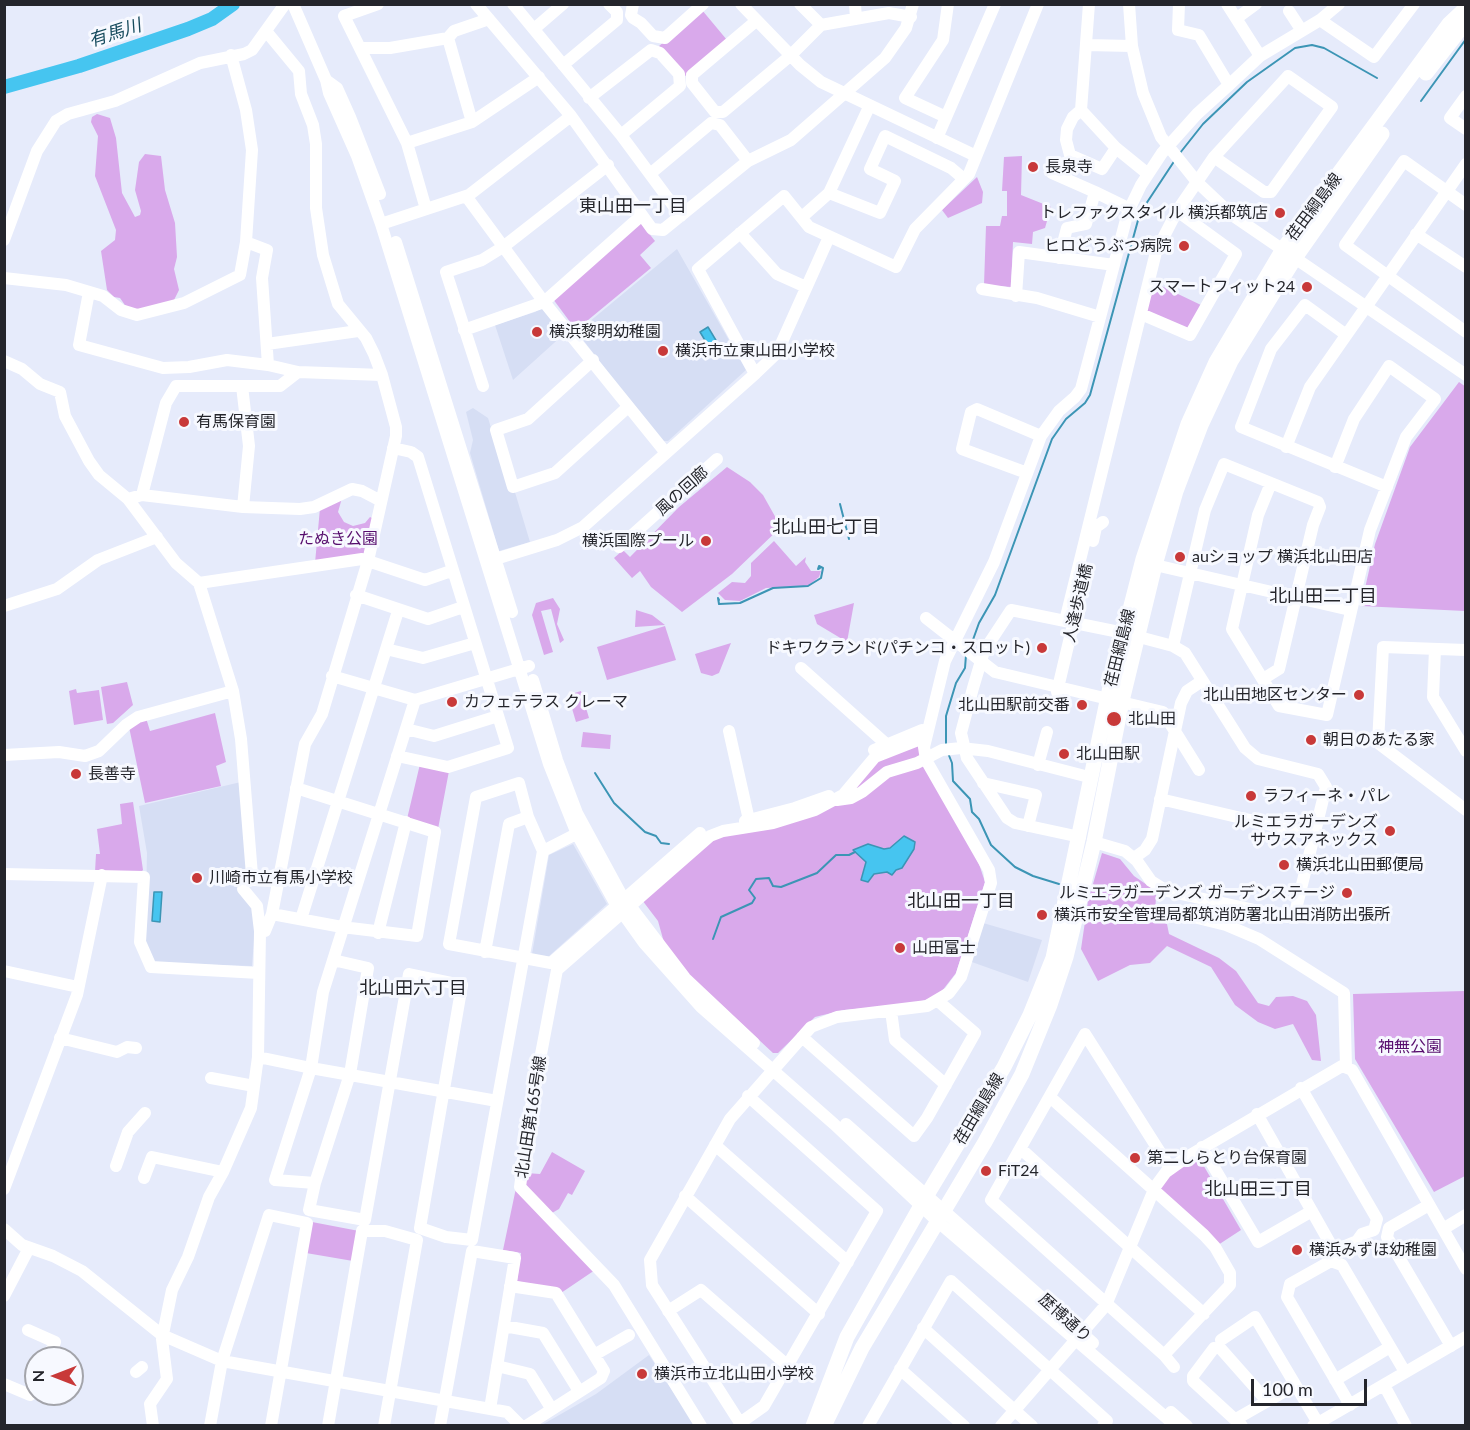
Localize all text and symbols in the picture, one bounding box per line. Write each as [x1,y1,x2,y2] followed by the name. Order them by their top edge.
[86,14,144,52] water label: 有馬川
[1045,157,1093,177] place label: 長泉寺
[1026,160,1040,174] marker: 長泉寺
[1282,169,1346,245] street label: 荏田綱島線
[579,195,687,217] district label: 東山田一丁目
[1040,203,1268,223] place label: トレファクスタイル 横浜都筑店
[1273,206,1287,220] marker: トレファクスタイル 横浜都筑店
[1044,236,1172,256] place label: ヒロどうぶつ病院
[1177,239,1191,253] marker: ヒロどうぶつ病院
[1148,277,1295,297] place label: スマートフィット24
[1300,280,1314,294] marker: スマートフィット24
[549,322,661,342] place label: 横浜黎明幼稚園
[530,325,544,339] marker: 横浜黎明幼稚園
[675,341,835,361] place label: 横浜市立東山田小学校
[656,344,670,358] marker: 横浜市立東山田小学校
[196,412,276,432] place label: 有馬保育園
[177,415,191,429] marker: 有馬保育園
[652,462,712,520] street label: 風の回廊
[772,516,880,538] district label: 北山田七丁目
[298,529,378,549] park label: たぬき公園
[582,531,694,551] place label: 横浜国際プール
[699,534,713,548] marker: 横浜国際プール
[1192,547,1373,567] place label: auショップ 横浜北山田店
[1173,550,1187,564] marker: auショップ 横浜北山田店
[1060,562,1096,644] street label: 人逢歩道橋
[1269,585,1377,607] district label: 北山田二丁目
[1101,607,1139,689] street label: 荏田綱島線
[765,638,1030,658] place label: ドキワクランド(パチンコ・スロット)
[1035,641,1049,655] marker: ドキワクランド(パチンコ・スロット)
[1203,685,1347,705] place label: 北山田地区センター
[1352,688,1366,702] marker: 北山田地区センター
[464,692,628,712] place label: カフェテラス クレーマ
[445,695,459,709] marker: カフェテラス クレーマ
[958,695,1070,715] place label: 北山田駅前交番
[1075,698,1089,712] marker: 北山田駅前交番
[1128,709,1176,729] place label: 北山田
[1105,710,1123,728] marker: 北山田
[1323,730,1435,750] place label: 朝日のあたる家
[1304,733,1318,747] marker: 朝日のあたる家
[1076,744,1140,764] place label: 北山田駅
[1057,747,1071,761] marker: 北山田駅
[88,764,136,784] place label: 長善寺
[69,767,83,781] marker: 長善寺
[1263,786,1391,806] place label: ラフィーネ・パレ
[1244,789,1258,803] marker: ラフィーネ・パレ
[1234,812,1378,850] place label: ルミエラガーデンズ サウスアネックス
[1383,824,1397,838] marker: ルミエラガーデンズ サウスアネックス
[1296,855,1424,875] place label: 横浜北山田郵便局
[1277,858,1291,872] marker: 横浜北山田郵便局
[209,868,353,888] place label: 川崎市立有馬小学校
[190,871,204,885] marker: 川崎市立有馬小学校
[1059,883,1335,903] place label: ルミエラガーデンズ ガーデンステージ
[1340,886,1354,900] marker: ルミエラガーデンズ ガーデンステージ
[907,890,1015,912] district label: 北山田一丁目
[1054,905,1390,925] place label: 横浜市安全管理局都筑消防署北山田消防出張所
[1035,908,1049,922] marker: 横浜市安全管理局都筑消防署北山田消防出張所
[912,938,976,958] place label: 山田富士
[893,941,907,955] marker: 山田富士
[359,977,467,999] district label: 北山田六丁目
[1378,1037,1442,1057] park label: 神無公園
[512,1054,550,1180] street label: 北山田第165号線
[950,1070,1008,1148] street label: 荏田綱島線
[1147,1148,1307,1168] place label: 第二しらとり台保育園
[1128,1151,1142,1165] marker: 第二しらとり台保育園
[998,1161,1039,1181] place label: FiT24
[979,1164,993,1178] marker: FiT24
[1204,1178,1312,1200] district label: 北山田三丁目
[1309,1240,1437,1260] place label: 横浜みずほ幼稚園
[1290,1243,1304,1257] marker: 横浜みずほ幼稚園
[1035,1289,1095,1347] street label: 歴博通り
[24,1346,84,1406] north arrow
[654,1364,814,1384] place label: 横浜市立北山田小学校
[635,1367,649,1381] marker: 横浜市立北山田小学校
[1254,1367,1370,1405] scale bar
[28,1370,47,1382] text: N
[1262,1378,1313,1400] text: 100 m

